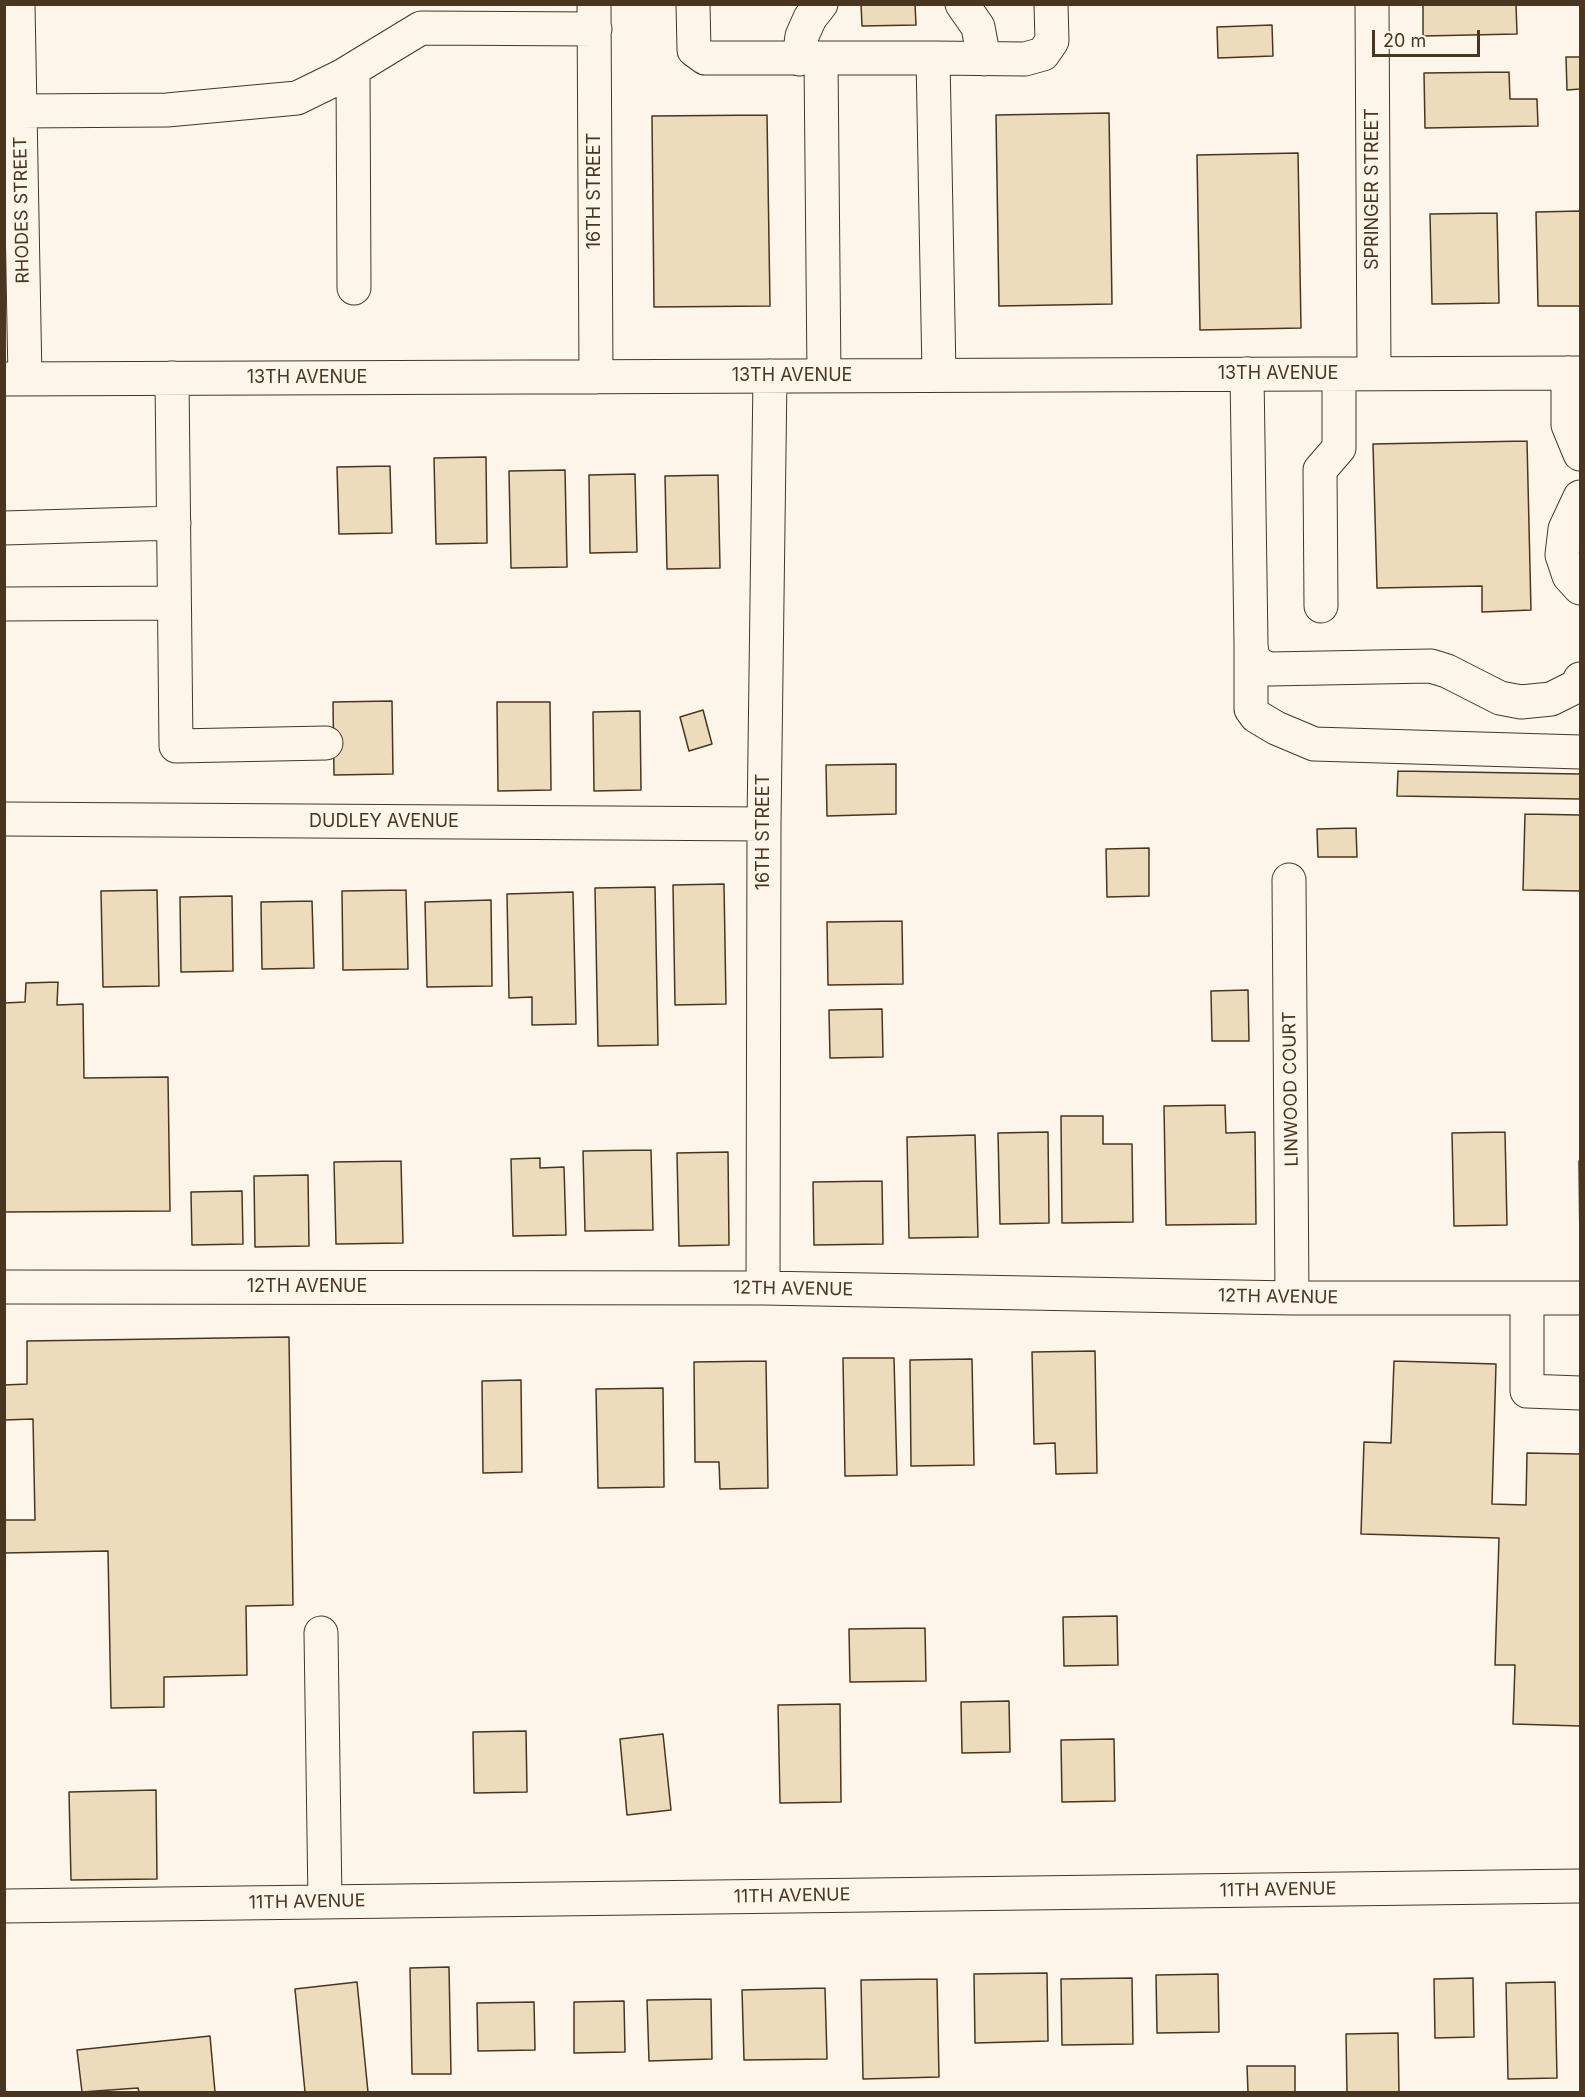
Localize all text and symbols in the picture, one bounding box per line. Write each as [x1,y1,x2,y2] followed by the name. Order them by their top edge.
[1375,18,1483,56] scale bar
[1383,30,1426,51] text: 20 m
[1362,108,1384,270] street label: SPRINGER STREET
[584,133,606,249] street label: 16TH STREET
[10,136,34,284] street label: RHODES STREET
[1218,363,1338,385] street label: 13TH AVENUE
[732,365,852,387] street label: 13TH AVENUE
[247,367,367,389] street label: 13TH AVENUE
[753,774,775,890] street label: 16TH STREET
[309,811,459,833] street label: DUDLEY AVENUE
[1279,1011,1303,1167] street label: LINWOOD COURT
[247,1276,367,1298] street label: 12TH AVENUE
[733,1277,853,1301] street label: 12TH AVENUE
[1218,1285,1338,1309] street label: 12TH AVENUE
[1219,1878,1337,1902] street label: 11TH AVENUE
[733,1884,851,1908] street label: 11TH AVENUE
[248,1890,366,1914] street label: 11TH AVENUE

